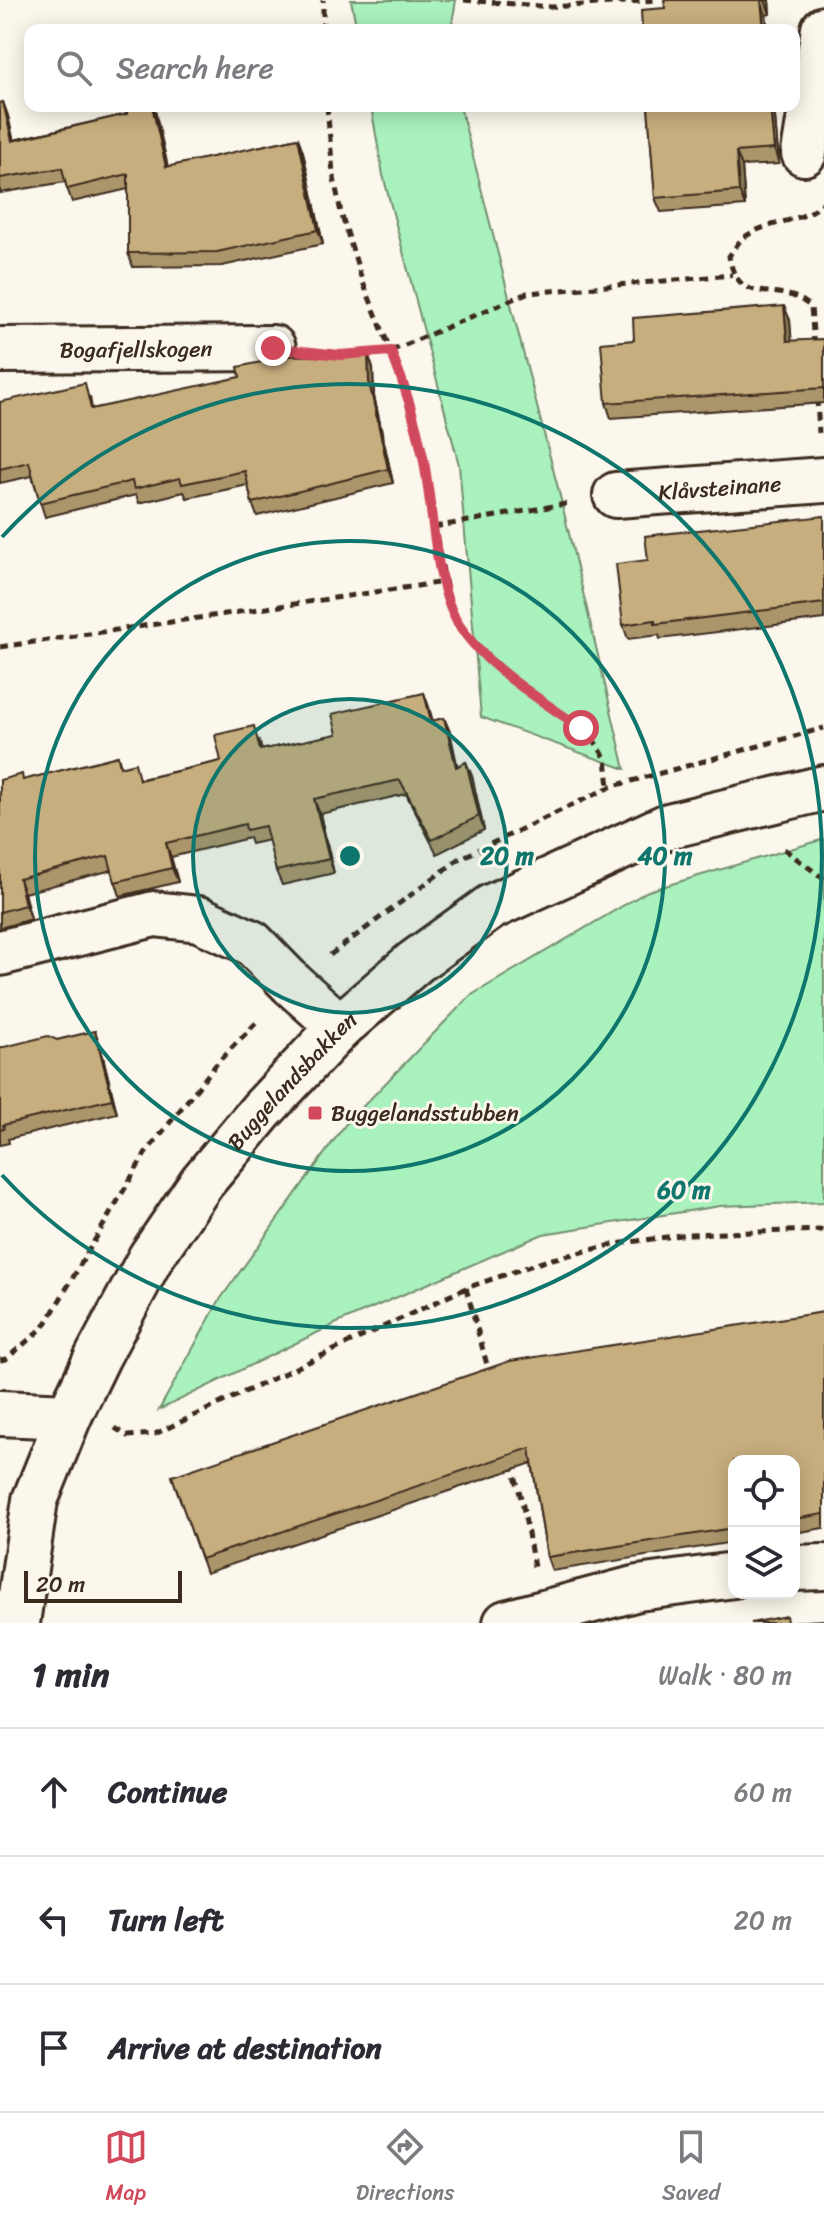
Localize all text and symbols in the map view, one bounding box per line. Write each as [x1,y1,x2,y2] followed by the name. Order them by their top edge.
[24,24,800,112] search box
[116,41,274,95] text: Search here
[52,46,96,90] icon: search
[59,329,213,369] street label: Bogafjellskogen
[255,330,291,366] route end
[657,464,783,511] street label: Klåvsteinane
[563,710,599,746] route start
[479,835,534,877] text: 20 m
[638,835,693,877] text: 40 m
[336,842,364,870] centre of rings
[217,1001,366,1159] street label: Buggelandsbakken
[331,1094,519,1133] place label: Buggelandsstubben
[306,1104,324,1122] marker: Buggelandsstubben
[656,1169,711,1211] text: 60 m
[728,1455,800,1599] map controls
[728,1455,800,1527] button: locate
[728,1527,800,1599] button: layers
[36,1565,85,1604] text: 20 m
[24,1567,182,1603] scale bar
[32,1645,109,1705] text: 1 min
[658,1652,792,1698] text: Walk · 80 m
[108,1765,227,1819] text: Continue
[734,1769,792,1815] text: 60 m
[32,1770,76,1814] icon: ahead
[108,1893,224,1947] text: Turn left
[734,1897,792,1943] text: 20 m
[32,1898,76,1942] icon: left
[108,2021,382,2075] text: Arrive at destination
[32,2026,76,2070] icon: arrive
[104,2125,148,2212] tab: Map
[356,2125,454,2212] tab: Directions
[662,2125,720,2212] tab: Saved

